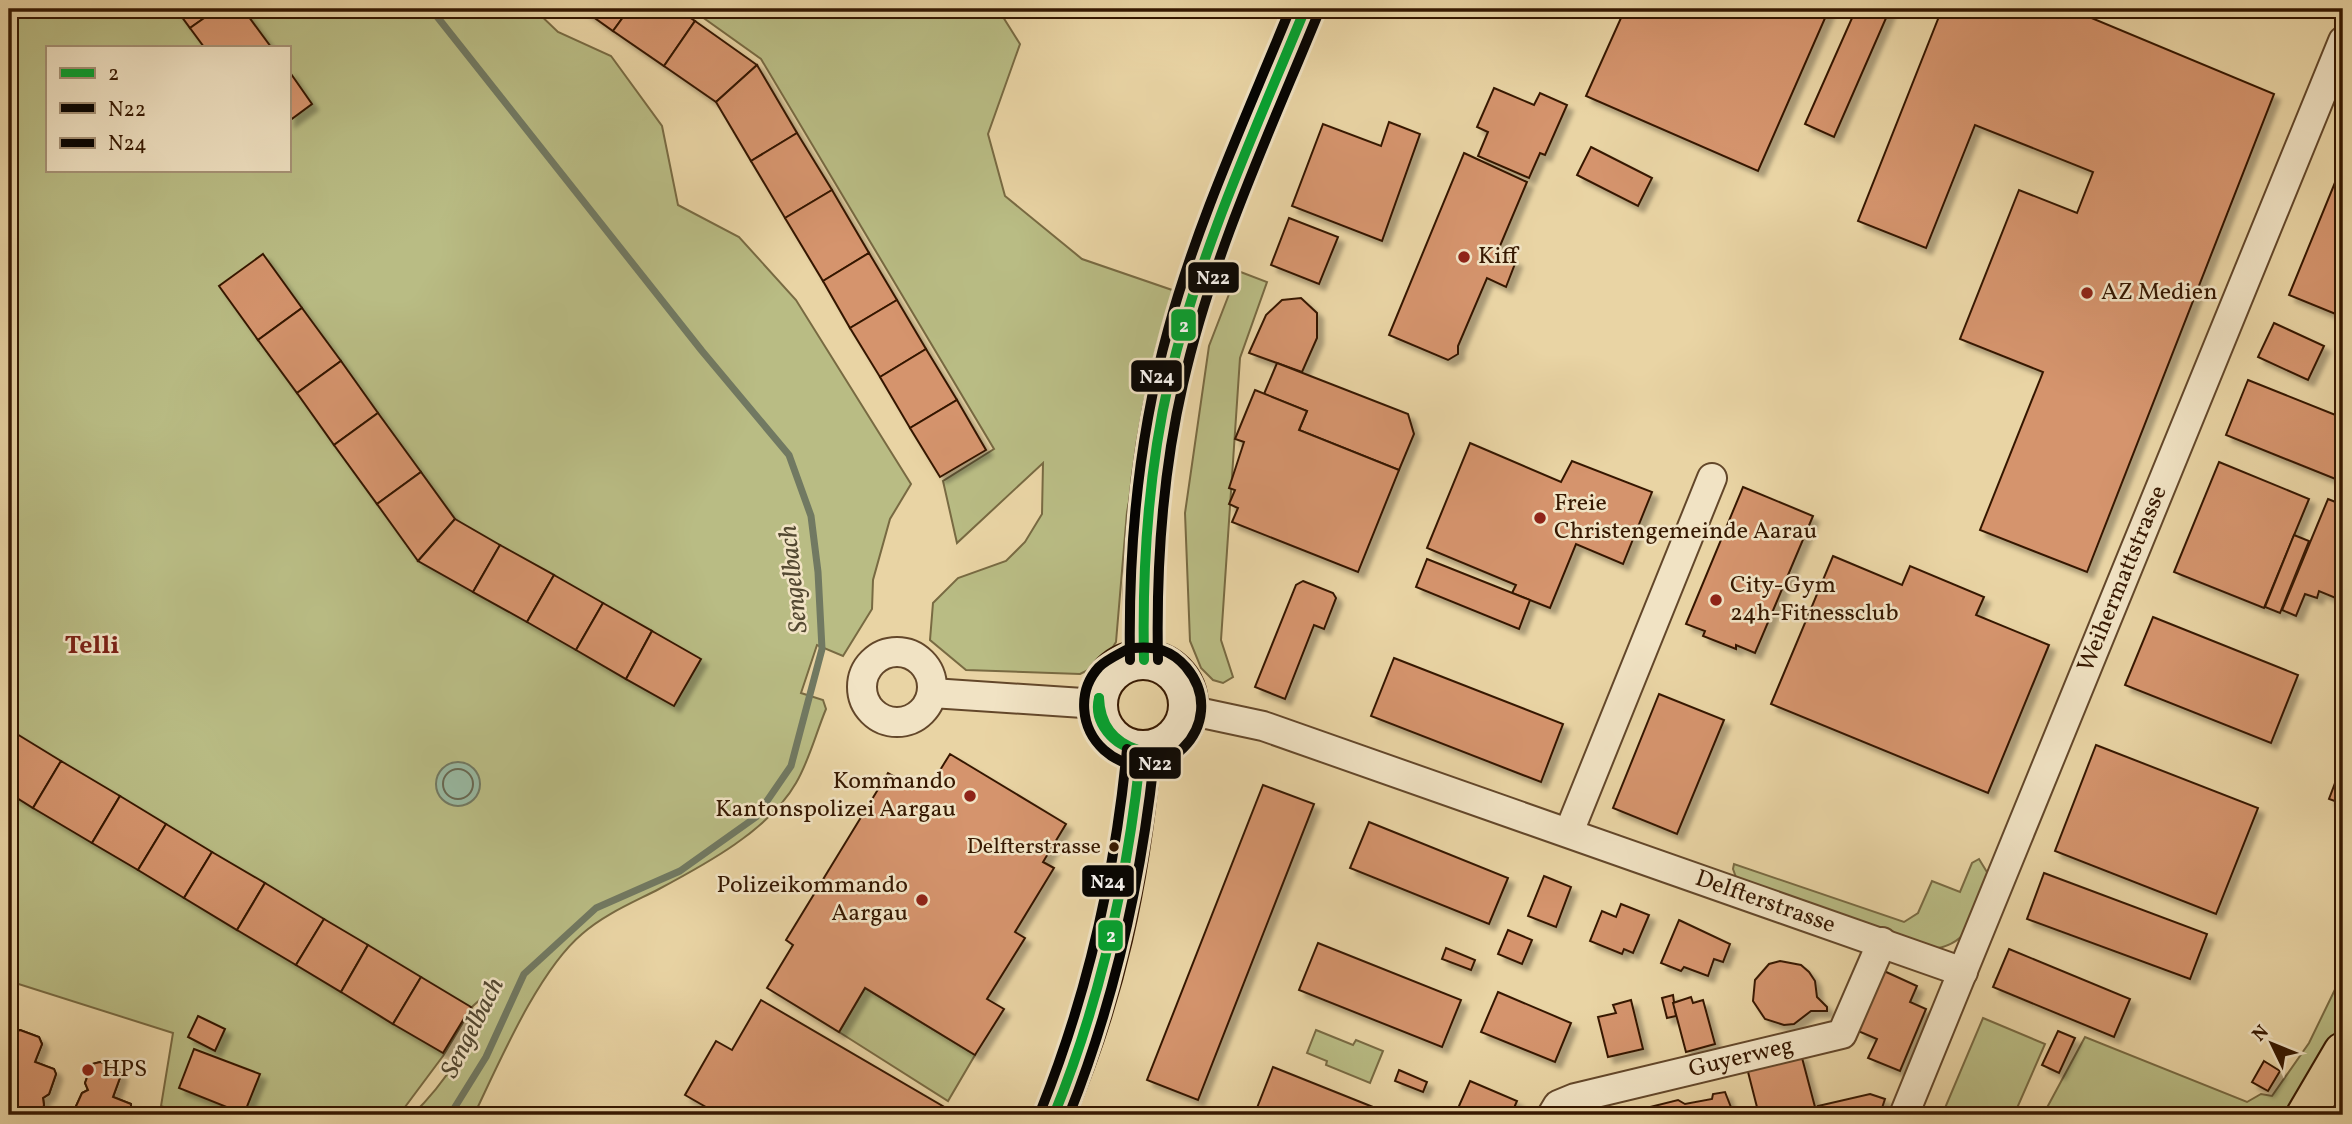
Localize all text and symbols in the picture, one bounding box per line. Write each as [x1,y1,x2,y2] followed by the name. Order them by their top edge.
[46,46,290,172] legend
[108,60,119,89] text: 2
[108,96,146,125] text: N22
[108,130,147,159] text: N24
[1478,240,1519,274] place label: Kiff
[1456,249,1472,265] marker: Kiff
[1187,261,1240,294] line badge: N22
[1196,266,1230,292] text: N22
[2101,276,2218,310] place label: AZ Medien
[2079,285,2095,301] marker: AZ Medien
[1170,308,1197,342] line badge: 2
[1179,314,1189,340] text: 2
[1130,359,1183,393] line badge: N24
[1140,365,1174,391] text: N24
[2070,481,2176,677] street label: Weihermattstrasse
[1554,487,1817,549] place label: Freie Christengemeinde Aarau
[1532,510,1548,526] marker: Freie Christengemeinde Aarau
[770,523,818,635] water label: Sengelbach
[1730,569,1899,631] place label: City-Gym 24h-Fitnessclub
[1708,592,1724,608] marker: City-Gym 24h-Fitnessclub
[65,628,119,664] district label: Telli
[1128,746,1182,780] line badge: N22
[1138,752,1172,778] text: N22
[715,765,956,827] place label: Kommando Kantonspolizei Aargau
[962,788,978,804] marker: Kommando Kantonspolizei Aargau
[967,832,1101,863] place label: Delfterstrasse
[1107,840,1121,854] marker: Delfterstrasse
[1690,862,1840,943] street label: Delfterstrasse
[1081,864,1135,898] line badge: N24
[716,869,908,931] place label: Polizeikommando Aargau
[1091,870,1125,896] text: N24
[914,892,930,908] marker: Polizeikommando Aargau
[1097,919,1124,952] line badge: 2
[1106,924,1116,950] text: 2
[432,971,514,1084] water label: Sengelbach
[2236,1009,2306,1078] north arrow
[2247,1020,2275,1048] text: N
[1685,1029,1797,1087] street label: Guyerweg
[102,1053,147,1087] place label: HPS
[80,1062,96,1078] marker: HPS

